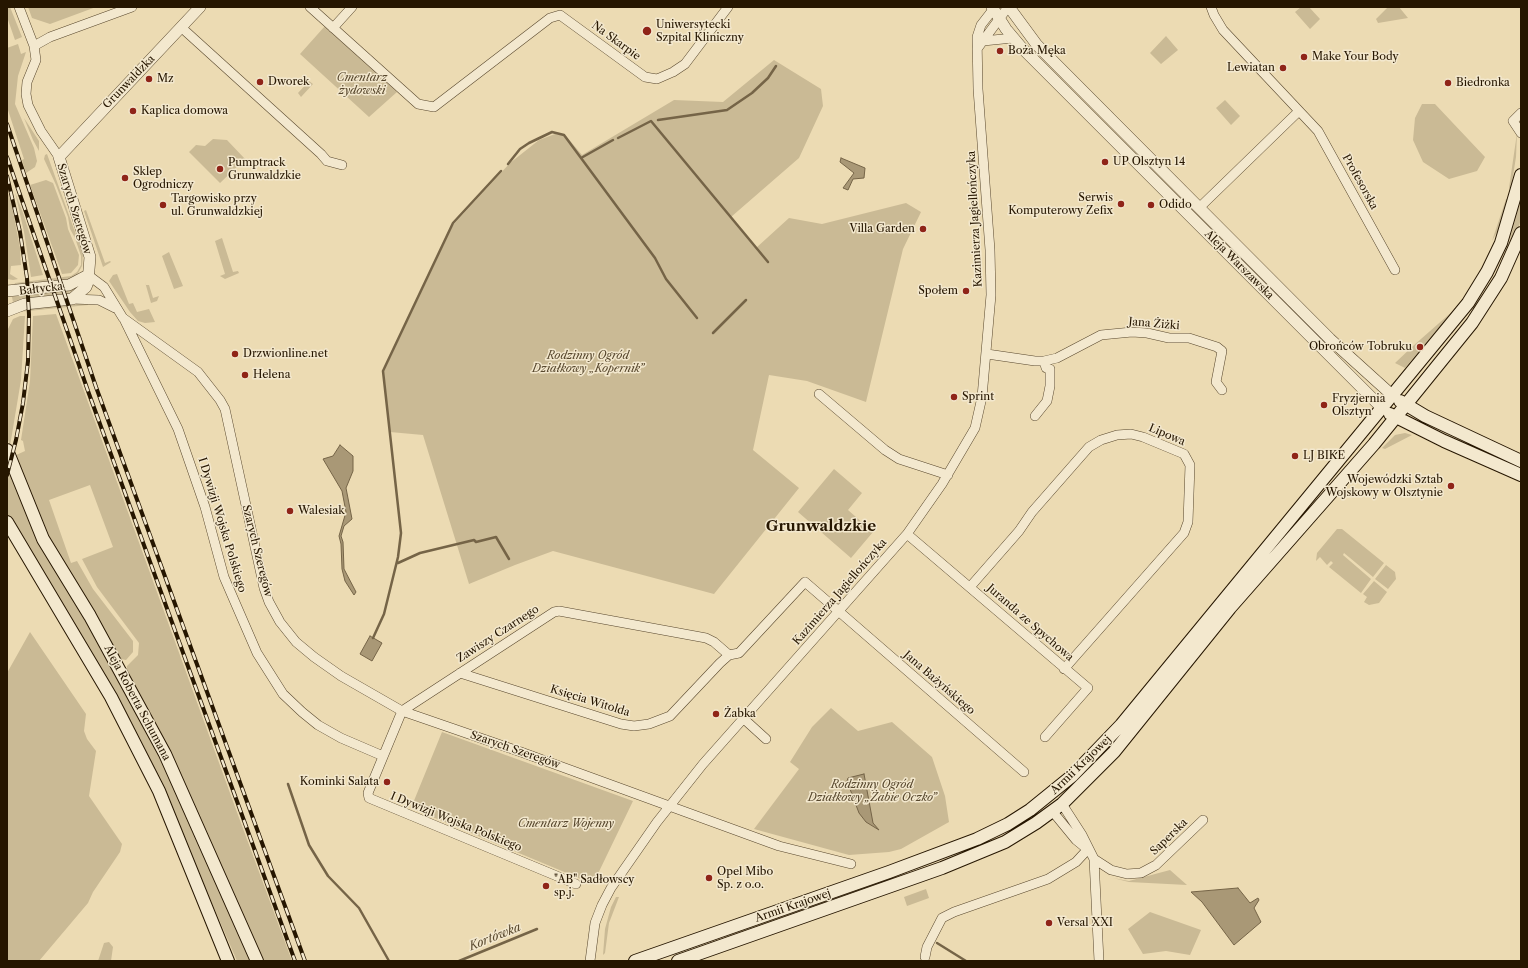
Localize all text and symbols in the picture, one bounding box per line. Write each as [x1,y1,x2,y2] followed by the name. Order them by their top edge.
[656,18,744,44] place label: Uniwersytecki Szpital Kliniczny
[589,19,643,63] street label: Na Skarpie
[641,25,653,37] marker: Uniwersytecki Szpital Kliniczny
[1008,44,1066,58] place label: Boża Męka
[995,46,1005,56] marker: Boża Męka
[1312,50,1399,64] place label: Make Your Body
[1299,52,1309,62] marker: Make Your Body
[100,53,158,111] street label: Grunwaldzka
[1227,61,1275,75] place label: Lewiatan
[1278,63,1288,73] marker: Lewiatan
[337,71,387,97] park label: Cmentarz żydowski
[157,72,174,86] place label: Mz
[144,74,154,84] marker: Mz
[268,75,309,89] place label: Dworek
[1456,76,1510,90] place label: Biedronka
[255,77,265,87] marker: Dworek
[1443,78,1453,88] marker: Biedronka
[141,104,228,118] place label: Kaplica domowa
[128,106,138,116] marker: Kaplica domowa
[965,151,985,287] street label: Kazimierza Jagiellończyka
[1339,152,1381,212] street label: Profesorska
[1113,155,1185,169] place label: UP Olsztyn 14
[228,156,301,182] place label: Pumptrack Grunwaldzkie
[1100,157,1110,167] marker: UP Olsztyn 14
[54,162,94,256] street label: Szarych Szeregów
[215,164,225,174] marker: Pumptrack Grunwaldzkie
[133,165,194,191] place label: Sklep Ogrodniczy
[120,173,130,183] marker: Sklep Ogrodniczy
[1008,191,1113,217] place label: Serwis Komputerowy Zefix
[171,192,263,218] place label: Targowisko przy ul. Grunwaldzkiej
[1159,198,1192,212] place label: Odido
[1116,199,1126,209] marker: Serwis Komputerowy Zefix
[158,200,168,210] marker: Targowisko przy ul. Grunwaldzkiej
[1146,200,1156,210] marker: Odido
[850,222,915,236] place label: Villa Garden
[918,224,928,234] marker: Villa Garden
[1202,228,1276,302] street label: Aleja Warszawska
[18,280,64,298] street label: Bałtycka
[918,284,958,298] place label: Społem
[961,286,971,296] marker: Społem
[1128,315,1180,333] street label: Jana Żiżki
[1309,340,1412,354] place label: Obrońców Tobruku
[1415,342,1425,352] marker: Obrońców Tobruku
[243,347,328,361] place label: Drzwionline.net
[230,349,240,359] marker: Drzwionline.net
[532,349,644,375] park label: Rodzinny Ogród Działkowy „Kopernik”
[253,368,290,382] place label: Helena
[240,370,250,380] marker: Helena
[962,390,994,404] place label: Sprint
[949,392,959,402] marker: Sprint
[1332,392,1385,418] place label: Fryzjernia Olsztyn
[1319,400,1329,410] marker: Fryzjernia Olsztyn
[1147,421,1187,449] street label: Lipowa
[1303,449,1345,463] place label: LJ BIKE
[1290,451,1300,461] marker: LJ BIKE
[195,456,249,594] street label: I Dywizji Wojska Polskiego
[1325,473,1443,499] place label: Wojewódzki Sztab Wojskowy w Olsztynie
[1446,481,1456,491] marker: Wojewódzki Sztab Wojskowy w Olsztynie
[239,504,275,598] street label: Szarych Szeregów
[298,504,345,518] place label: Walesiak
[285,506,295,516] marker: Walesiak
[766,518,876,536] district label: Grunwaldzkie
[790,536,890,648] street label: Kazimierza Jagiellończyka
[984,582,1076,664] street label: Juranda ze Spychowa
[455,603,541,665] street label: Zawiszy Czarnego
[101,643,173,763] street label: Aleja Roberta Schumana
[901,648,977,718] street label: Jana Bażyńskiego
[549,683,631,719] street label: Księcia Witolda
[724,707,756,721] place label: Żabka
[711,709,721,719] marker: Żabka
[468,728,562,772] street label: Szarych Szeregów
[1048,733,1114,797] street label: Armii Krajowej
[300,775,379,789] place label: Kominki Salata
[382,777,392,787] marker: Kominki Salata
[808,778,936,804] park label: Rodzinny Ogród Działkowy „Żabie Oczko”
[388,790,524,854] street label: I Dywizji Wojska Polskiego
[1148,816,1190,858] street label: Saperska
[518,817,614,831] park label: Cmentarz Wojenny
[717,865,773,891] place label: Opel Mibo Sp. z o.o.
[554,873,634,899] place label: "AB" Sadłowscy sp.j.
[704,873,714,883] marker: Opel Mibo Sp. z o.o.
[541,881,551,891] marker: "AB" Sadłowscy sp.j.
[753,887,833,925] street label: Armii Krajowej
[1057,916,1113,930] place label: Versal XXI
[1044,918,1054,928] marker: Versal XXI
[467,920,523,954] water label: Kortówka

